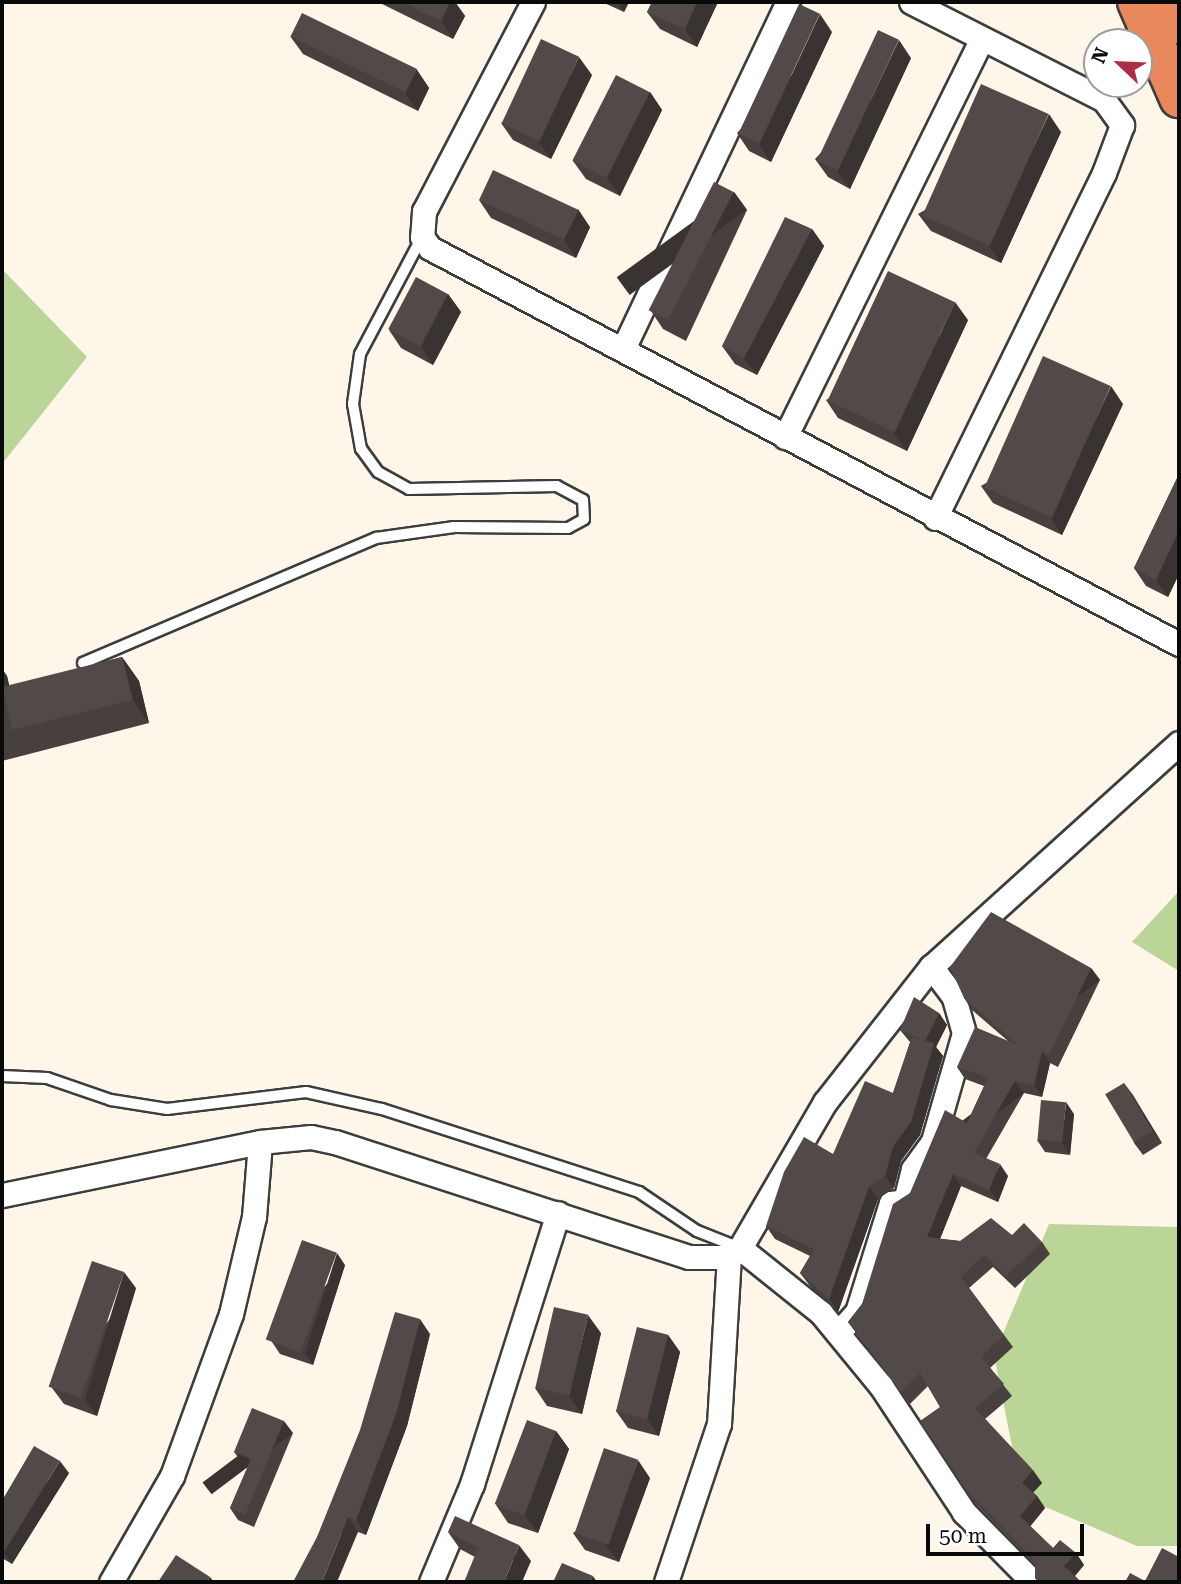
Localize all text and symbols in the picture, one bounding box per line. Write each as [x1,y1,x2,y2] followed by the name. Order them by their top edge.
[1083,28,1153,98] north arrow
[1087,44,1113,67] text: N
[929,1510,1086,1554] scale bar
[939,1524,987,1548] text: 50 m

